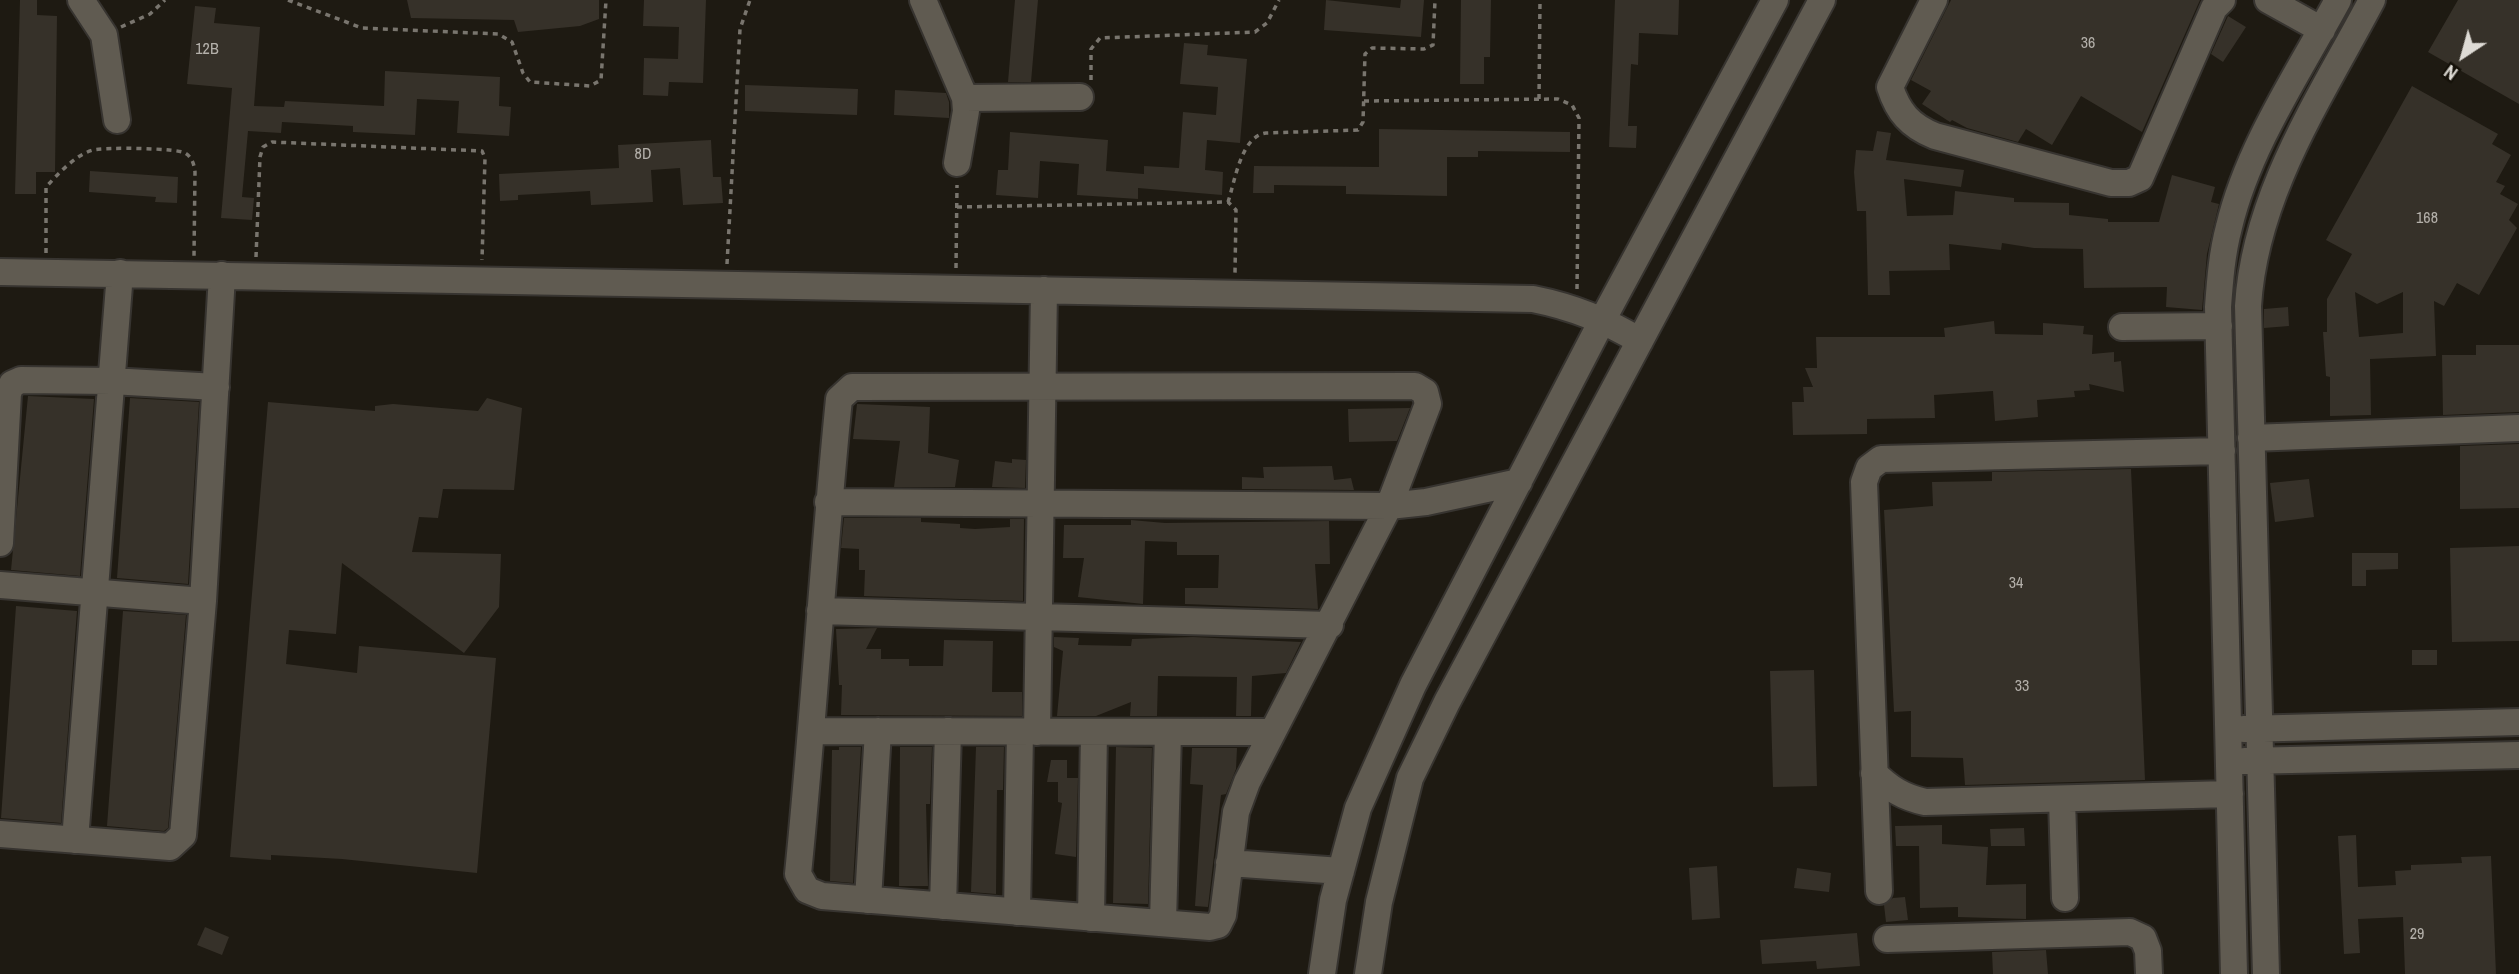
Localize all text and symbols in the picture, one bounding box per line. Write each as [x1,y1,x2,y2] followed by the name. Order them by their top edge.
[2428,21,2498,91] north arrow
[2081,34,2095,54] house number: 36
[195,40,219,60] house number: 12B
[2438,59,2463,87] text: N
[635,145,651,165] house number: 8D
[2416,209,2438,229] house number: 168
[2009,574,2023,594] house number: 34
[2015,677,2029,697] house number: 33
[2410,925,2424,945] house number: 29

